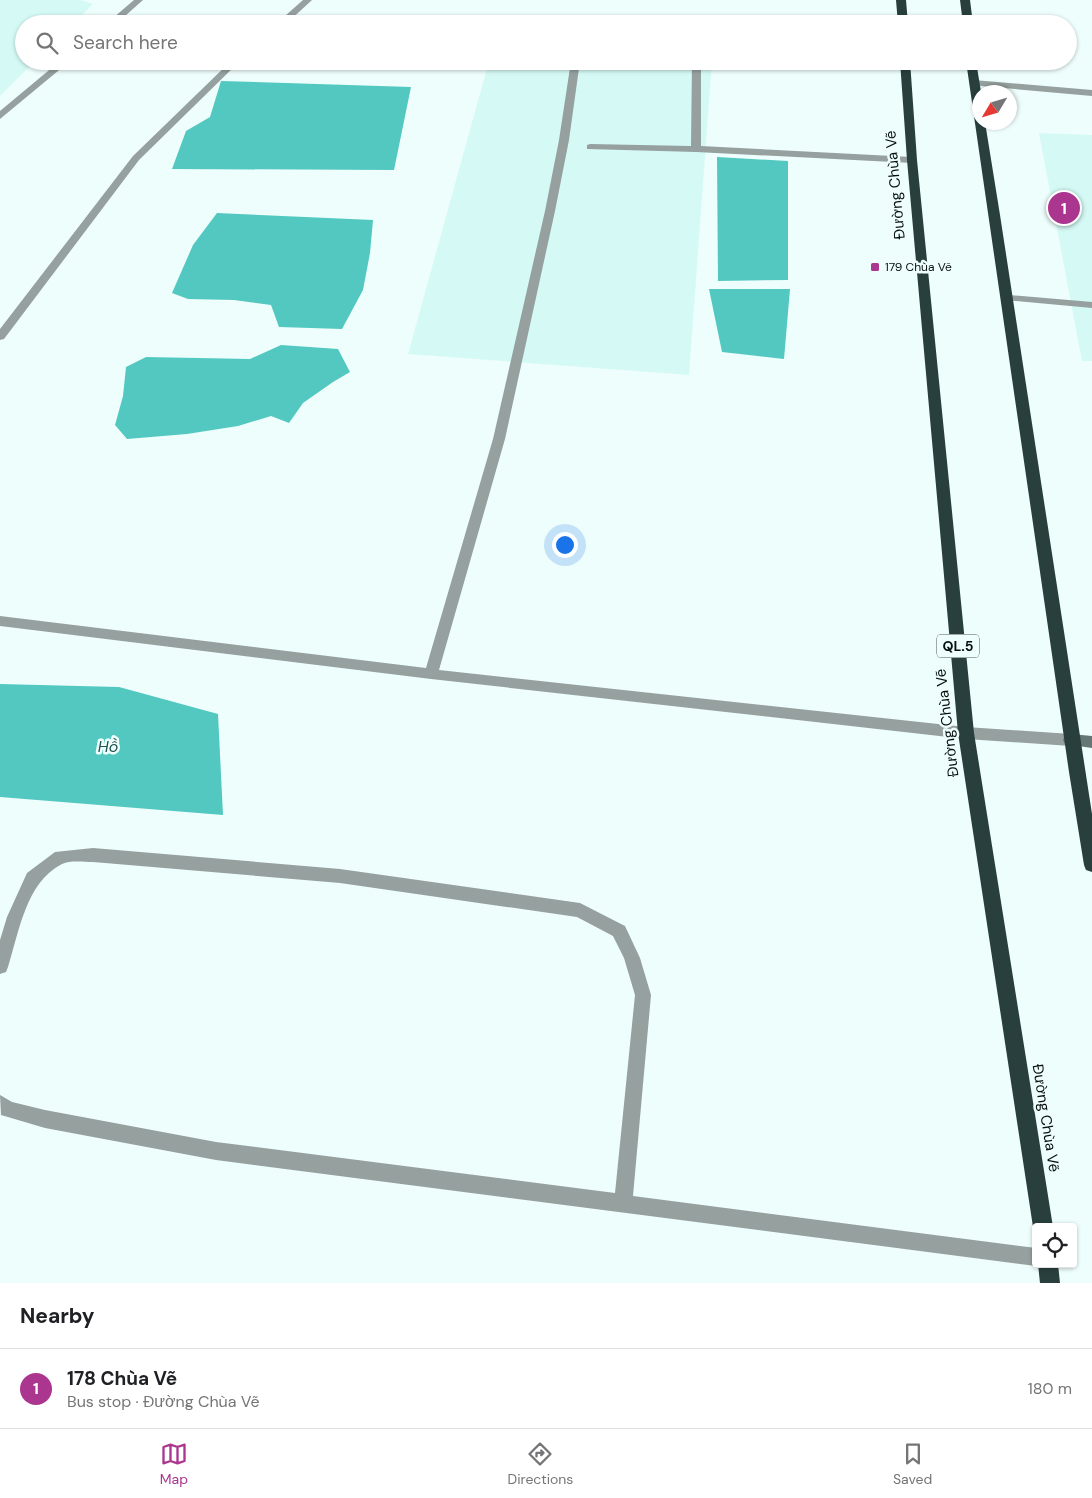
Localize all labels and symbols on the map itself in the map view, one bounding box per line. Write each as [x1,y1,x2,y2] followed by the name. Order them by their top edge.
[972,85,1017,130] north arrow
[880,130,910,240] street label: Đường Chùa Vẽ
[1048,189,1080,227] pin: 1
[885,259,952,275] place label: 179 Chùa Vẽ
[869,261,881,273] marker: 179 Chùa Vẽ
[552,532,578,558] your location
[937,634,979,658] road number: QL.5
[930,668,964,778] street label: Đường Chùa Vẽ
[98,736,118,757] water label: Hồ
[1028,1063,1064,1173] street label: Đường Chùa Vẽ

